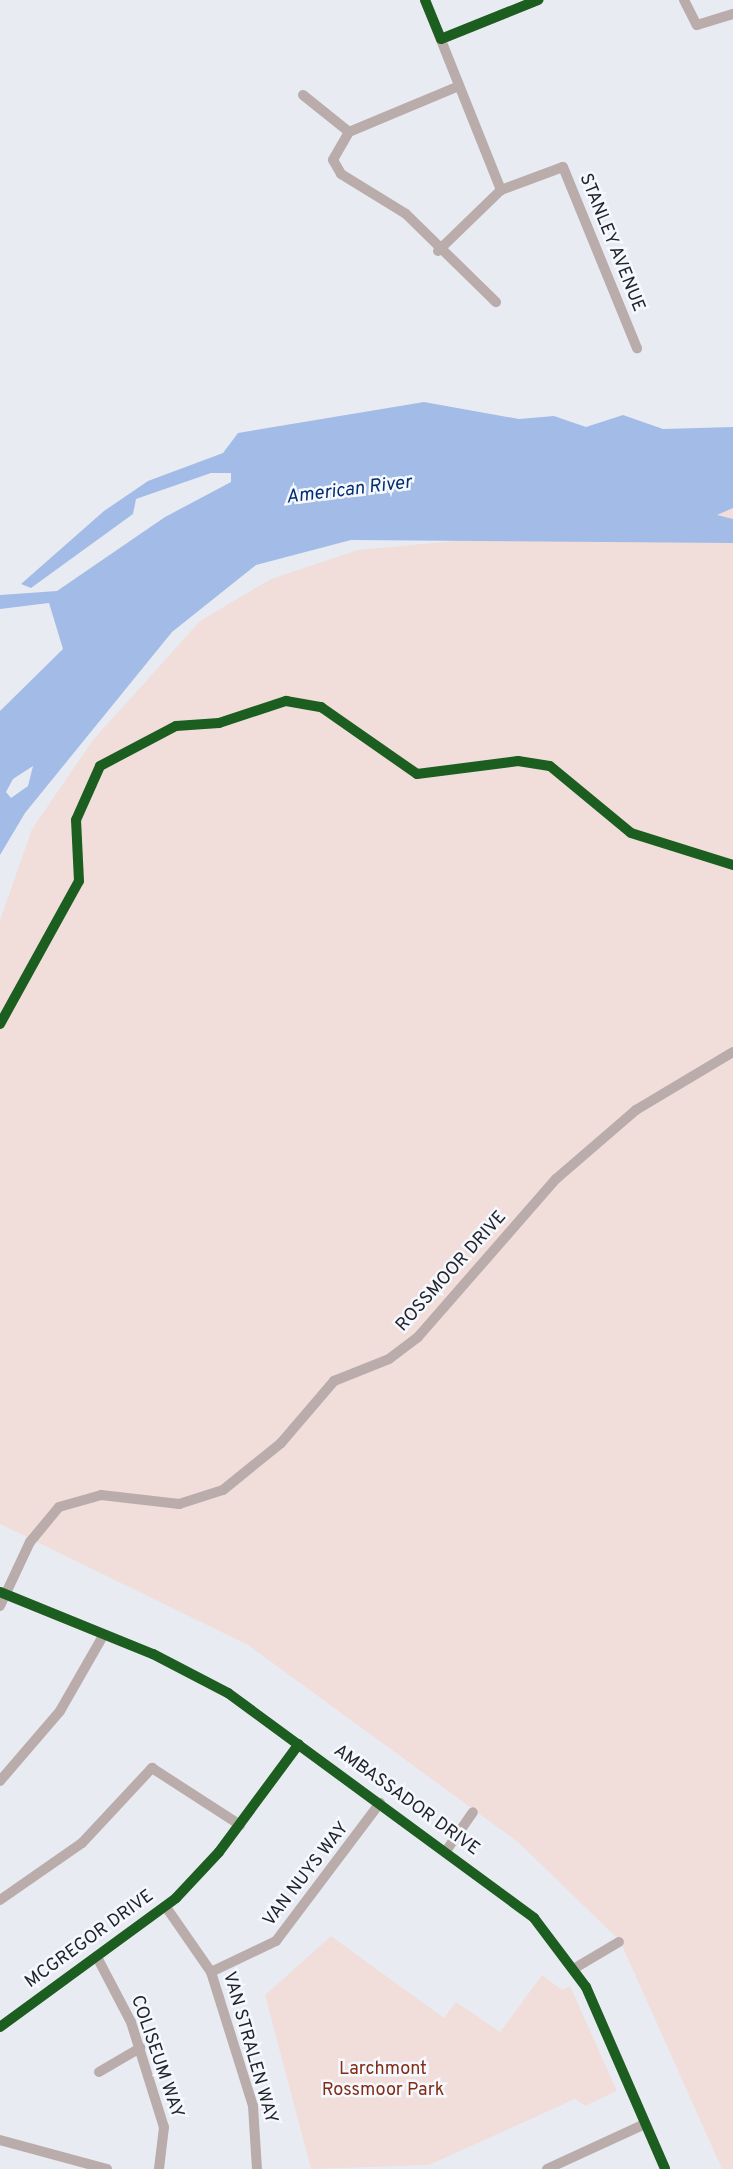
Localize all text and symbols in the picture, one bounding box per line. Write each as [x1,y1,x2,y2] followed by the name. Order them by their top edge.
[573,170,649,316] street label: STANLEY AVENUE
[285,472,413,510] water label: American River
[392,1207,512,1337] street label: ROSSMOOR DRIVE
[329,1741,483,1861] street label: AMBASSADOR DRIVE
[260,1818,354,1932] street label: VAN NUYS WAY
[22,1886,158,1994] street label: MCGREGOR DRIVE
[217,1969,281,2127] street label: VAN STRALEN WAY
[125,1993,187,2121] street label: COLISEUM WAY
[322,2060,444,2102] park label: Larchmont Rossmoor Park

